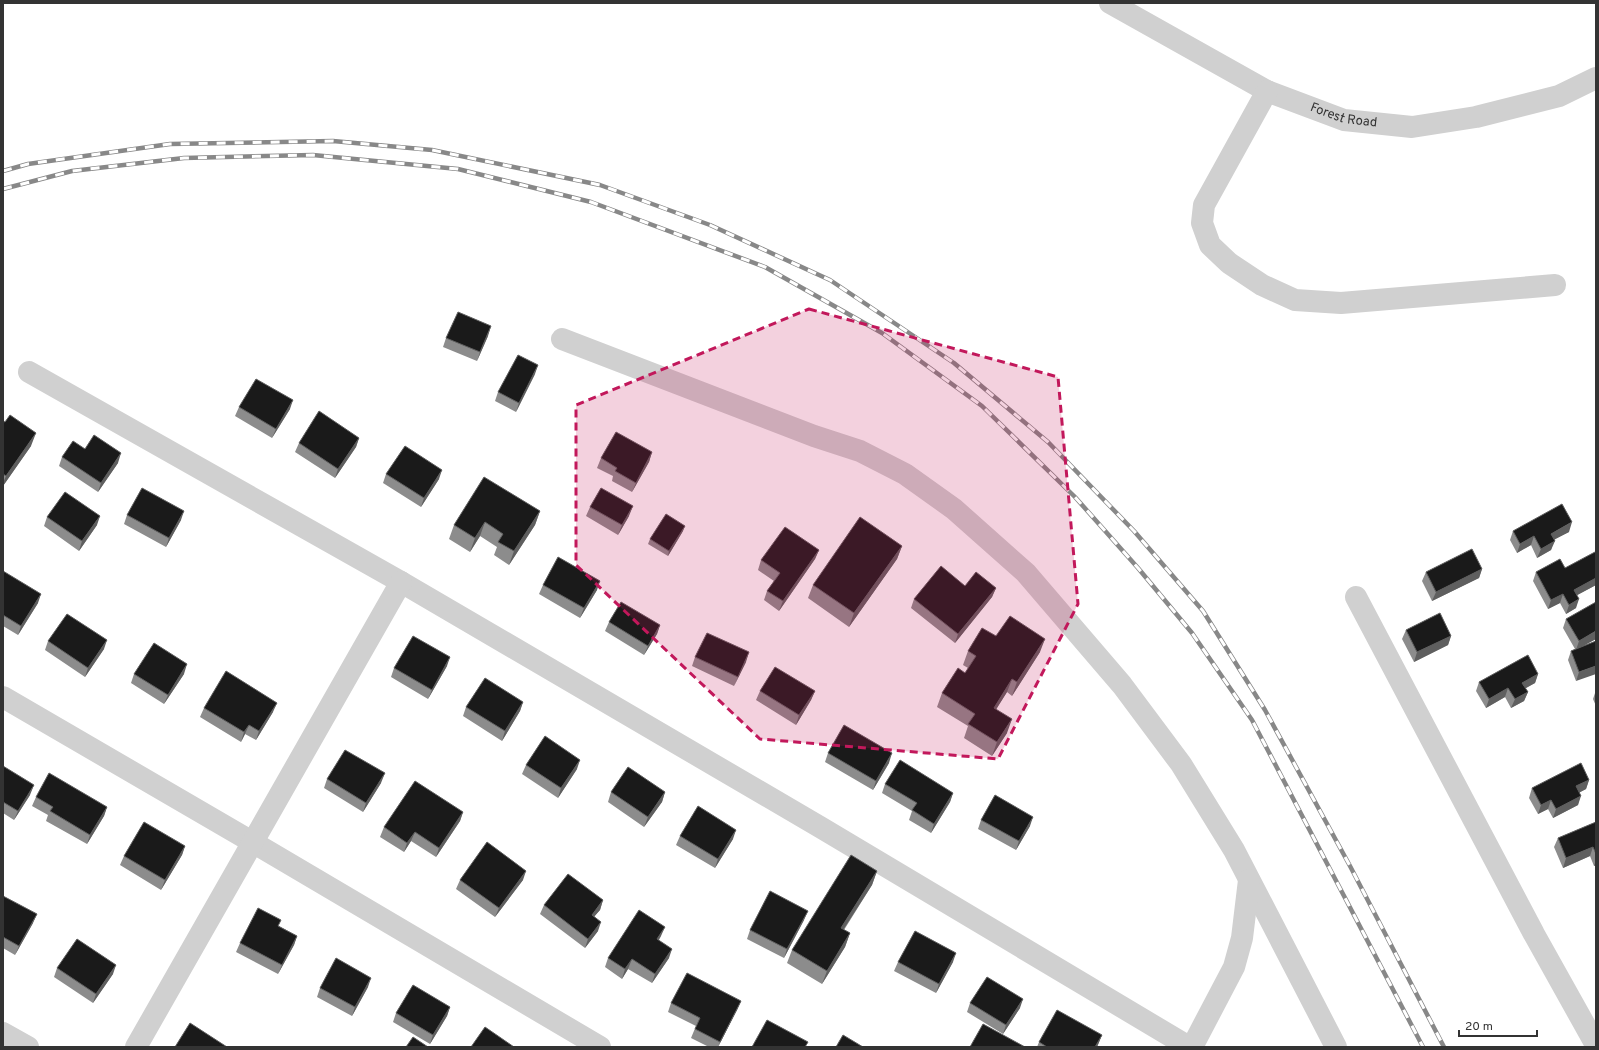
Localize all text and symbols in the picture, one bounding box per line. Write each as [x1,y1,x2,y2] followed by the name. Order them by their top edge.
[1308,100,1378,131] street label: Forest Road
[1459,1012,1537,1038] scale bar
[1465,1019,1493,1035] text: 20 m

